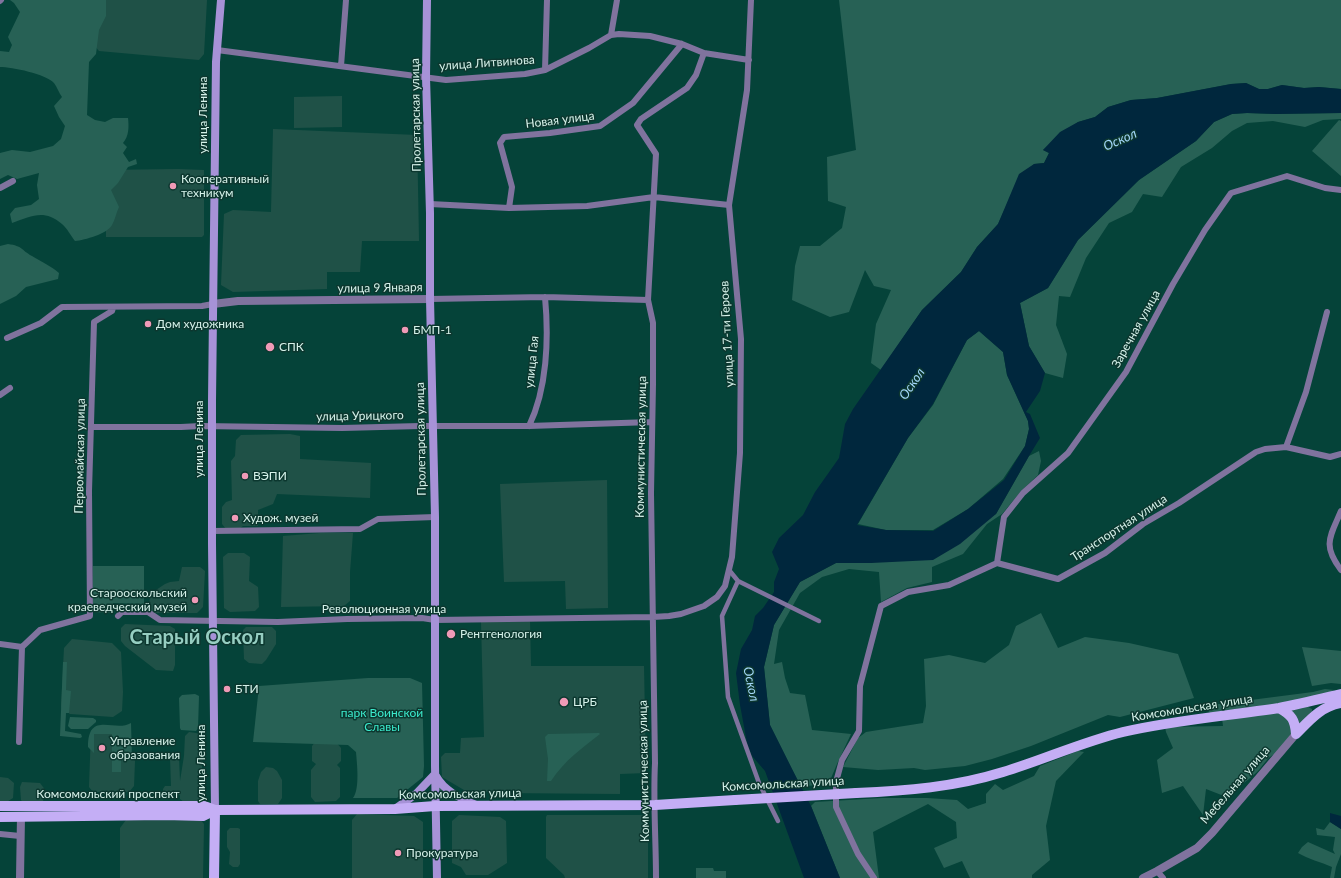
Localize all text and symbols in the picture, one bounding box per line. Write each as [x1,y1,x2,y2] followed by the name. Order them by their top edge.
[439,52,535,74] street label: улица Литвинова
[408,58,424,172] street label: Пролетарская улица
[196,76,210,154] street label: улица Ленина
[525,109,595,131] street label: Новая улица
[1101,126,1139,154] water label: Оскол
[181,172,269,200] place label: Кооперативный техникум
[168,181,178,191] marker: Кооперативный техникум
[337,280,423,296] street label: улица 9 Января
[717,280,737,388] street label: улица 17-ти Героев
[1109,288,1163,370] street label: Заречная улица
[156,317,244,331] place label: Дом художника
[143,319,153,329] marker: Дом художника
[413,323,452,337] place label: БМП-1
[400,325,410,335] marker: БМП-1
[522,335,542,389] street label: улица Гая
[279,340,304,354] place label: СПК
[264,341,276,353] marker: СПК
[896,365,928,403] water label: Оскол
[633,376,649,518] street label: Коммунистическая улица
[413,382,429,496] street label: Пролетарская улица
[72,398,88,514] street label: Первомайская улица
[192,400,206,478] street label: улица Ленина
[316,408,404,424] street label: улица Урицкого
[253,469,287,483] place label: ВЭПИ
[240,471,250,481] marker: ВЭПИ
[1068,492,1170,564] street label: Транспортная улица
[243,511,318,525] place label: Худож. музей
[230,513,240,523] marker: Худож. музей
[68,586,187,614] place label: Старооскольский краеведческий музей
[190,595,200,605] marker: Старооскольский краеведческий музей
[322,602,446,616] street label: Революционная улица
[129,626,265,650] district label: Старый Оскол
[460,627,542,641] place label: Рентгенология
[445,628,457,640] marker: Рентгенология
[740,665,762,703] water label: Оскол
[235,682,259,696] place label: БТИ
[222,684,232,694] marker: БТИ
[1130,691,1254,725] street label: Комсомольская улица
[573,695,597,709] place label: ЦРБ
[558,696,570,708] marker: ЦРБ
[636,700,652,842] street label: Коммунистическая улица
[341,706,423,734] park label: парк Воинской Славы
[194,724,208,802] street label: улица Ленина
[110,734,180,762] place label: Управление образования
[97,743,107,753] marker: Управление образования
[1197,743,1273,827] street label: Мебельная улица
[721,774,845,794] street label: Комсомольская улица
[398,786,522,802] street label: Комсомольская улица
[36,787,180,801] street label: Комсомольский проспект
[406,846,478,860] place label: Прокуратура
[393,848,403,858] marker: Прокуратура

